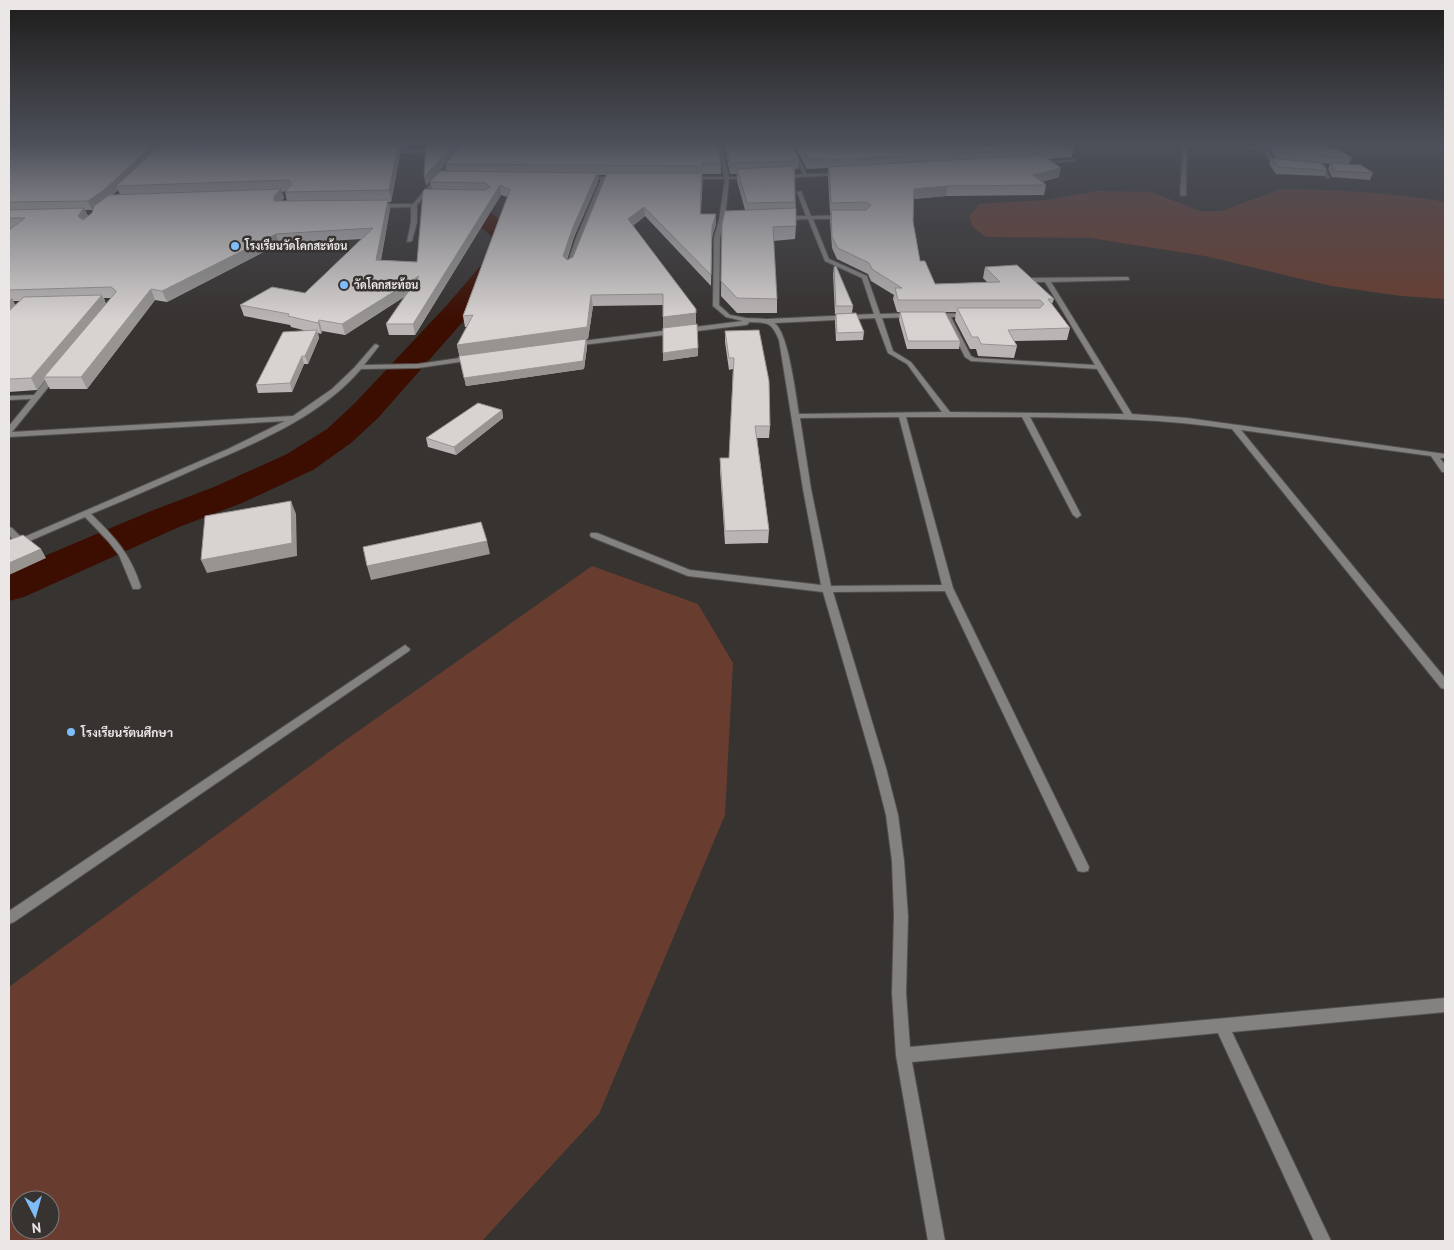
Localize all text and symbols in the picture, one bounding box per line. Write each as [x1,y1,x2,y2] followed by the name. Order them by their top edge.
[244,238,347,253] place label: โรงเรียนวัดโคกสะท้อน
[229,240,241,252] marker: โรงเรียนวัดโคกสะท้อน
[354,277,418,292] place label: วัดโคกสะท้อน
[338,279,350,291] marker: วัดโคกสะท้อน
[80,725,173,740] place label: โรงเรียนรัตนศึกษา
[65,726,77,738] marker: โรงเรียนรัตนศึกษา
[10,1190,60,1240] north arrow
[31,1218,42,1237] text: N

